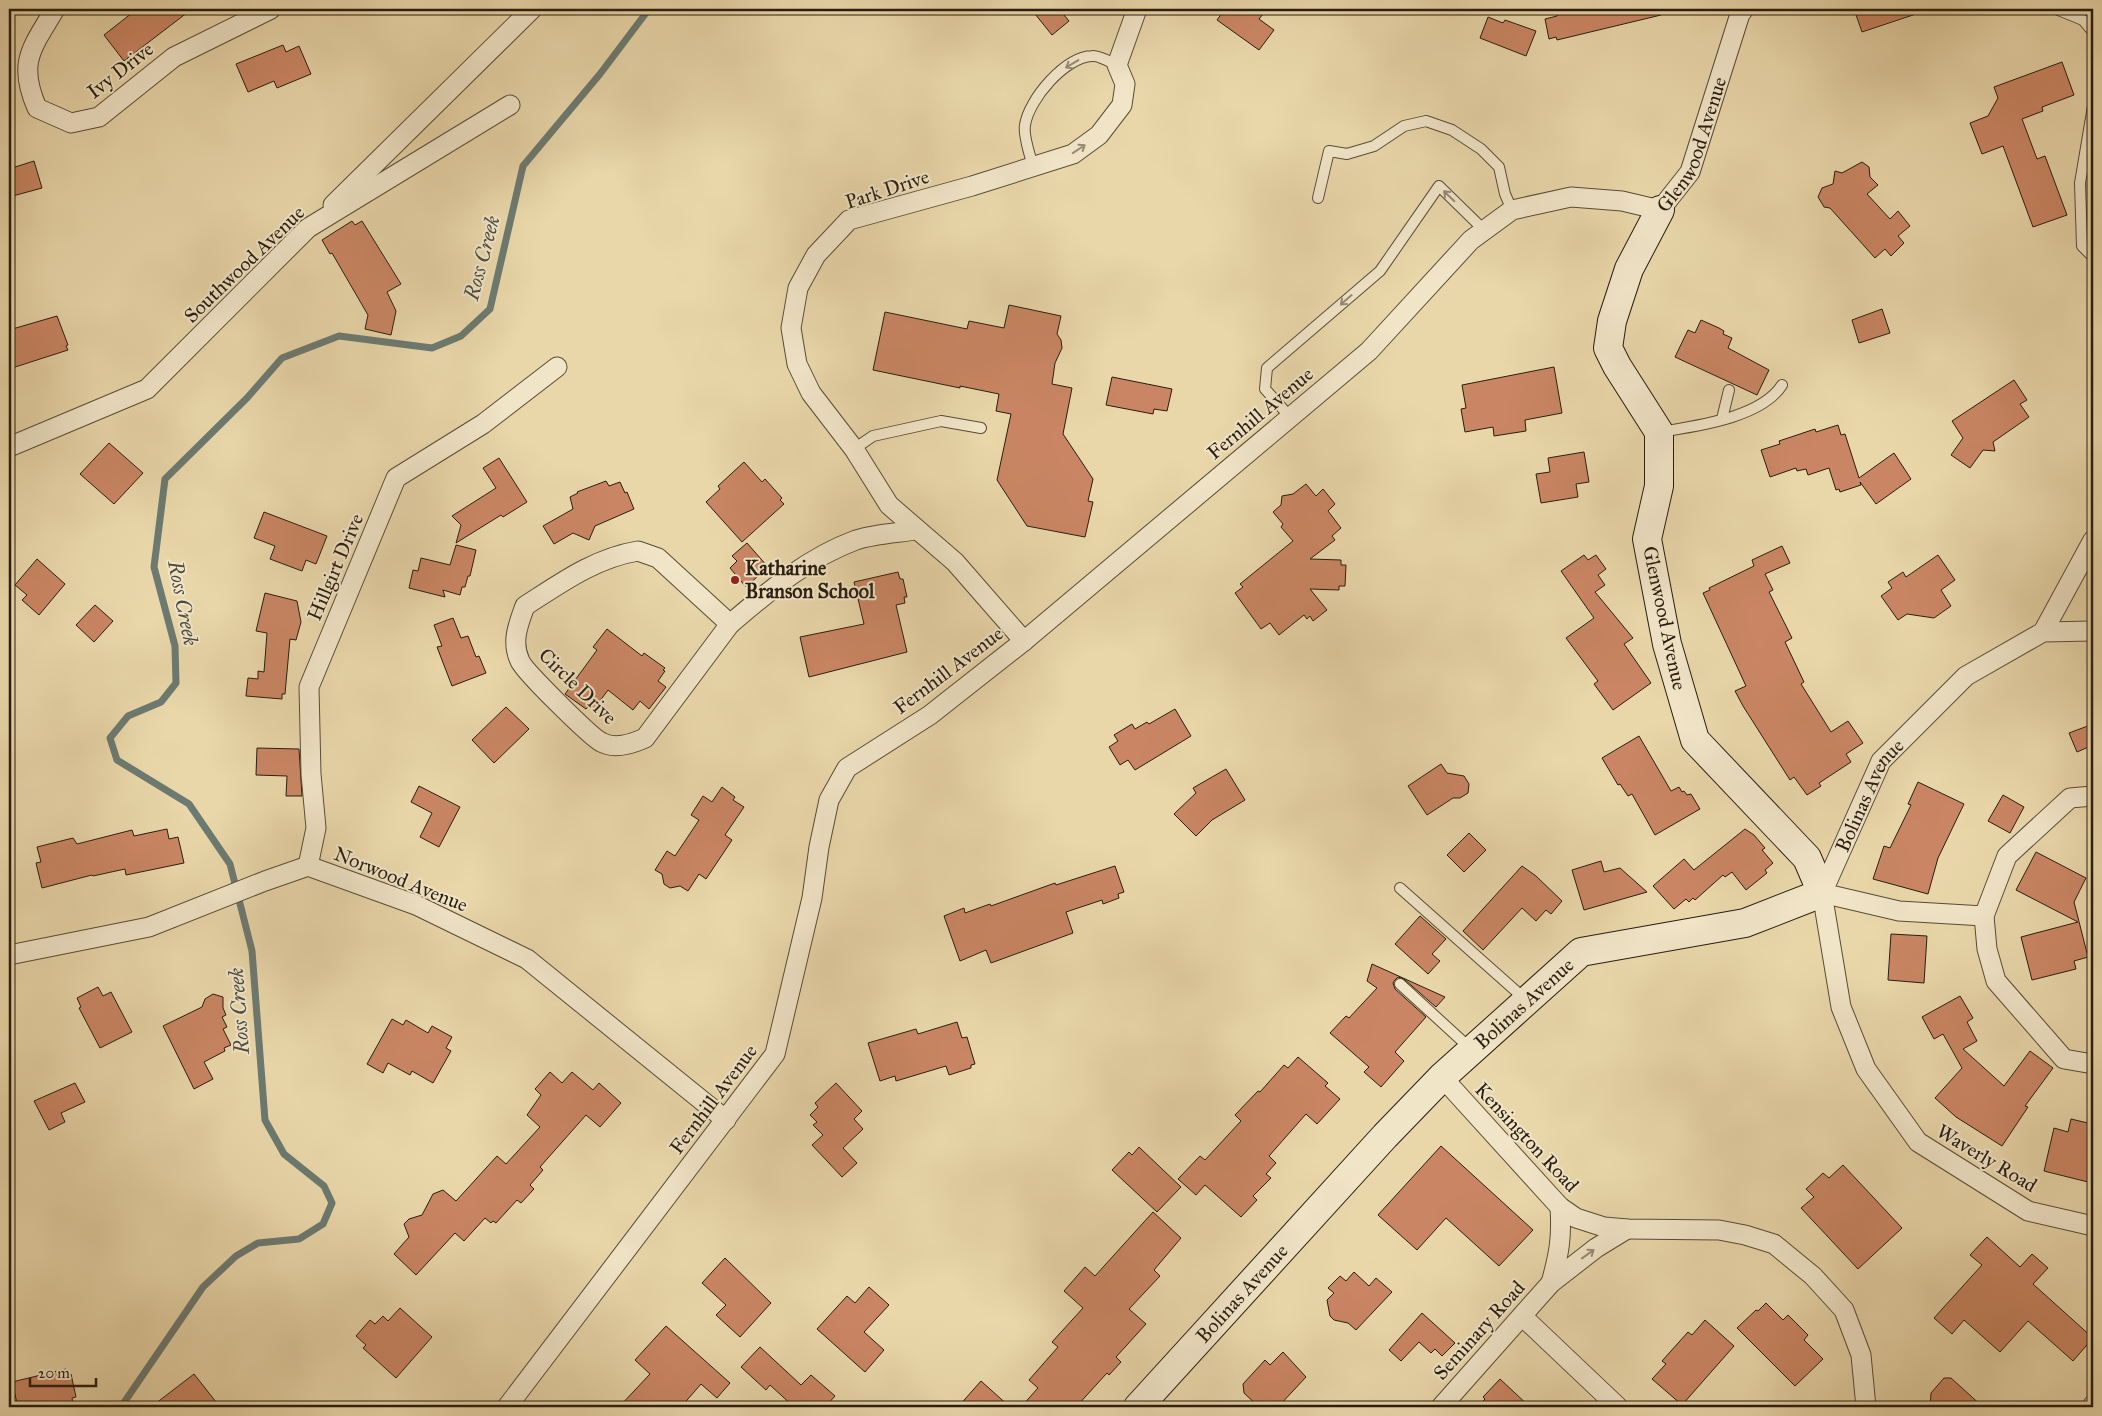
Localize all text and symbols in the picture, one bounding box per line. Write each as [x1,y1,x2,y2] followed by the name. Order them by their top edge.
[82,37,158,103] street label: Ivy Drive
[1066,60,1080,70] one-way arrow
[1651,74,1731,217] street label: Glenwood Avenue
[1071,144,1085,154] one-way arrow
[842,164,932,214] street label: Park Drive
[1443,190,1455,202] one-way arrow
[179,200,309,328] street label: Southwood Avenue
[458,212,506,304] water label: Ross Creek
[1339,294,1352,306] one-way arrow
[1202,362,1318,464] street label: Fernhill Avenue
[302,510,369,624] street label: Hillgirt Drive
[1638,544,1692,692] street label: Glenwood Avenue
[745,556,875,603] place label: Katharine Branson School
[162,557,204,649] water label: Ross Creek
[729,574,741,586] marker: Katharine Branson School
[888,621,1008,719] street label: Fernhill Avenue
[534,643,622,729] street label: Circle Drive
[1830,733,1909,856] street label: Bolinas Avenue
[331,841,471,917] street label: Norwood Avenue
[1469,952,1579,1054] street label: Bolinas Avenue
[223,966,255,1056] water label: Ross Creek
[664,1039,762,1159] street label: Fernhill Avenue
[1469,1077,1584,1197] street label: Kensington Road
[1932,1119,2042,1197] street label: Waverly Road
[1191,1239,1293,1348] street label: Bolinas Avenue
[1581,1249,1595,1259] one-way arrow
[1428,1275,1530,1385] street label: Seminary Road
[30,1356,96,1388] scale bar
[38,1364,70,1382] text: 20 m

